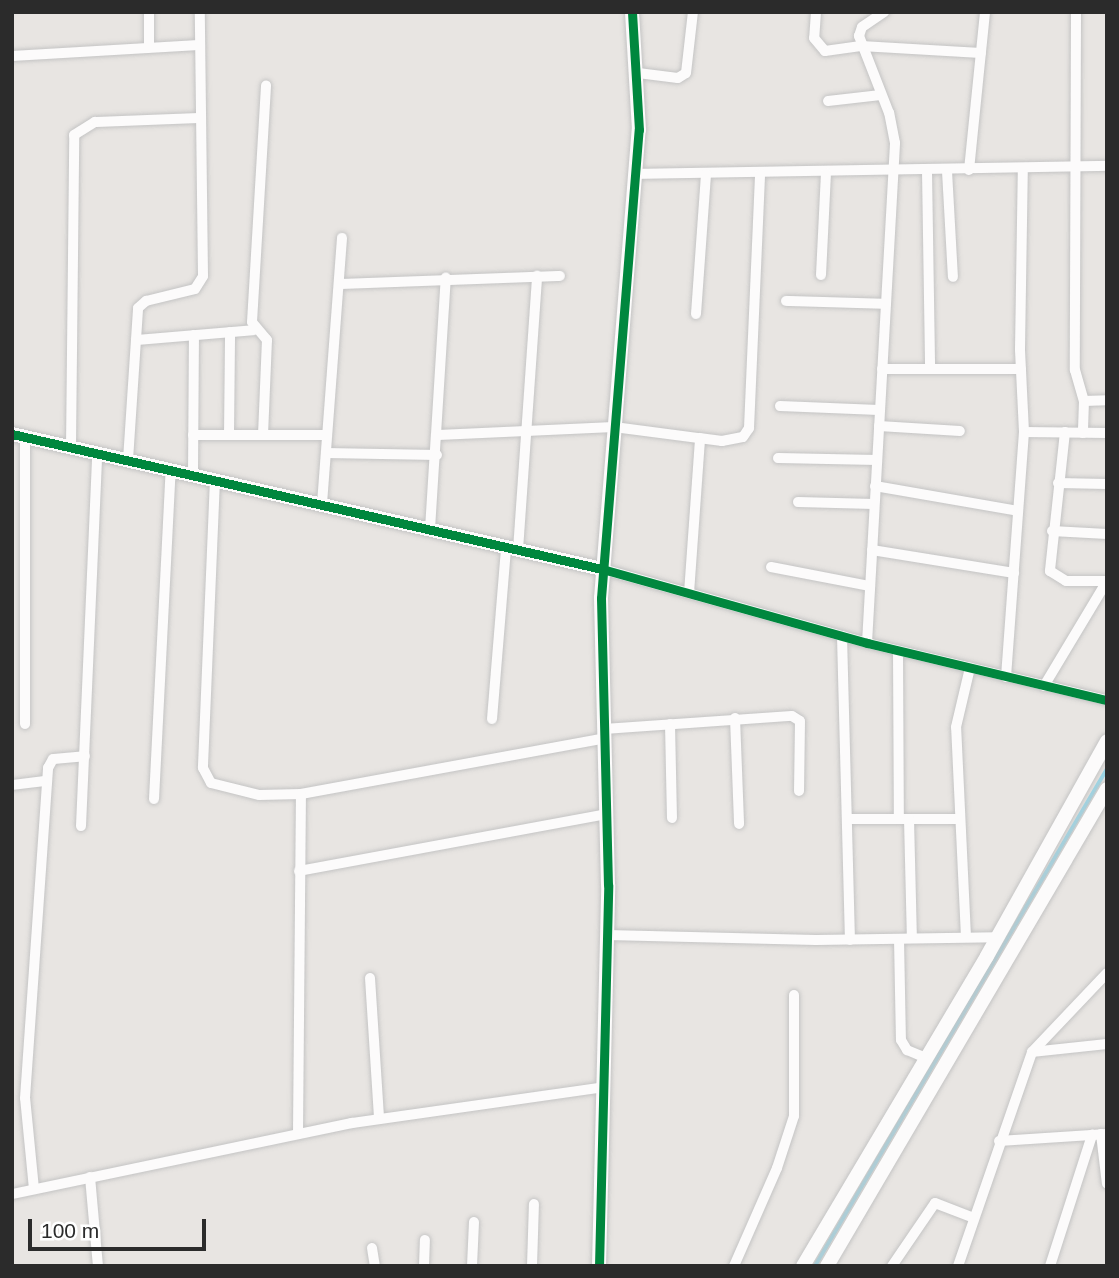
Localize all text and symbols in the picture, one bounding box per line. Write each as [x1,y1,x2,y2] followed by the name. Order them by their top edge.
[32,1204,210,1248] scale bar
[41,1219,99,1242] text: 100 m

